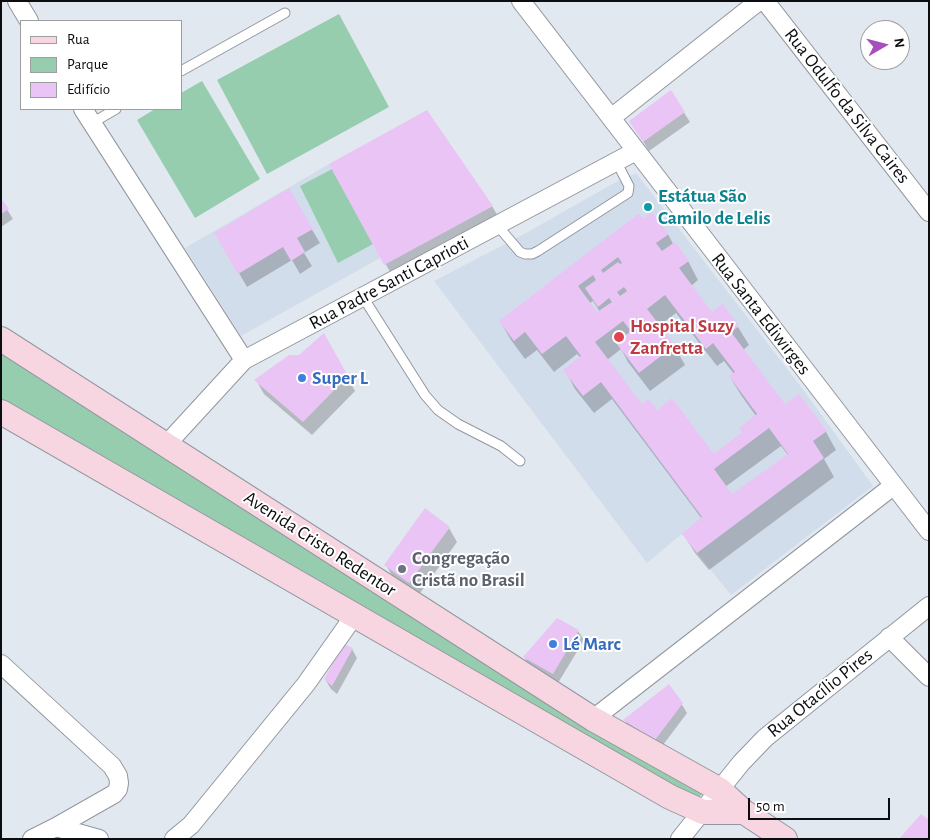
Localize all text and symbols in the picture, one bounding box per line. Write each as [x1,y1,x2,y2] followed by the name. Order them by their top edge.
[20,20,182,110] legend
[860,20,910,70] north arrow
[779,24,915,188] street label: Rua Odulfo da Silva Caires
[67,32,90,47] text: Rua
[891,37,906,49] text: N
[67,57,108,72] text: Parque
[67,82,110,97] text: Edifício
[658,185,770,229] place label: Estátua São Camilo de Lelis
[642,201,654,213] marker: Estátua São Camilo de Lelis
[305,231,473,335] street label: Rua Padre Santi Caprioti
[706,249,816,379] street label: Rua Santa Ediwirges
[630,315,734,359] place label: Hospital Suzy Zanfretta
[612,330,626,344] marker: Hospital Suzy Zanfretta
[312,367,368,389] place label: Super L
[296,372,308,384] marker: Super L
[240,486,400,602] street label: Avenida Cristo Redentor
[412,547,525,591] place label: Congregação Cristã no Brasil
[396,563,408,575] marker: Congregação Cristã no Brasil
[563,633,621,655] place label: Lé Marc
[547,638,559,650] marker: Lé Marc
[763,644,877,742] street label: Rua Otacílio Pires
[750,788,892,820] scale bar
[756,799,785,814] text: 50 m

